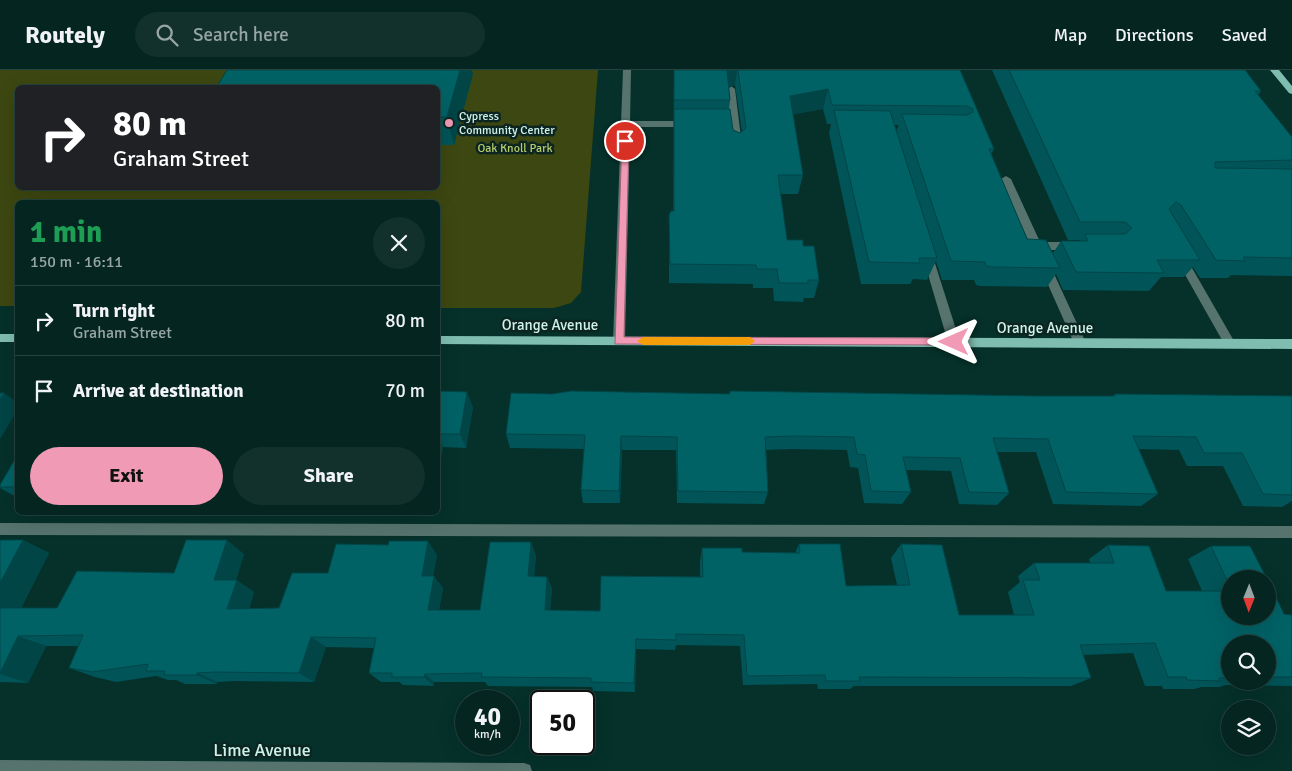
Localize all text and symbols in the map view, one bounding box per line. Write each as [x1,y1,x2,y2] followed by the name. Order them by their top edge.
[135,12,485,57] search box
[25,20,105,50] text: Routely
[153,21,181,49] icon: search
[193,23,289,47] text: Search here
[1054,24,1087,46] text: Map
[1115,24,1194,46] text: Directions
[1222,24,1267,46] text: Saved
[113,102,187,145] text: 80 m
[30,105,95,170] icon: right
[459,109,555,138] place label: Cypress Community Center
[443,117,455,129] marker: Cypress Community Center
[604,120,646,162] pin
[611,127,639,155] icon: arrive
[477,141,553,156] park label: Oak Knoll Park
[113,145,249,172] text: Graham Street
[30,214,102,251] text: 1 min
[373,217,425,269] button: close
[30,252,123,272] text: 150 m · 16:11
[73,299,155,323] text: Turn right
[30,307,58,335] icon: right
[385,309,425,333] text: 80 m
[927,315,979,367] position arrow
[502,316,598,334] street label: Orange Avenue
[997,319,1093,337] street label: Orange Avenue
[73,323,172,343] text: Graham Street
[30,377,58,405] icon: arrive
[73,379,244,403] text: Arrive at destination
[385,379,425,403] text: 70 m
[30,447,223,505] button: Exit
[233,447,425,505] button: Share
[1221,570,1276,625] north arrow
[1221,570,1276,755] map controls
[1221,635,1276,690] button: search
[530,690,595,755] speed limit sign: 50
[1221,700,1276,755] button: layers
[474,701,501,732] text: 40
[474,727,501,742] text: km/h
[213,739,311,761] street label: Lime Avenue

